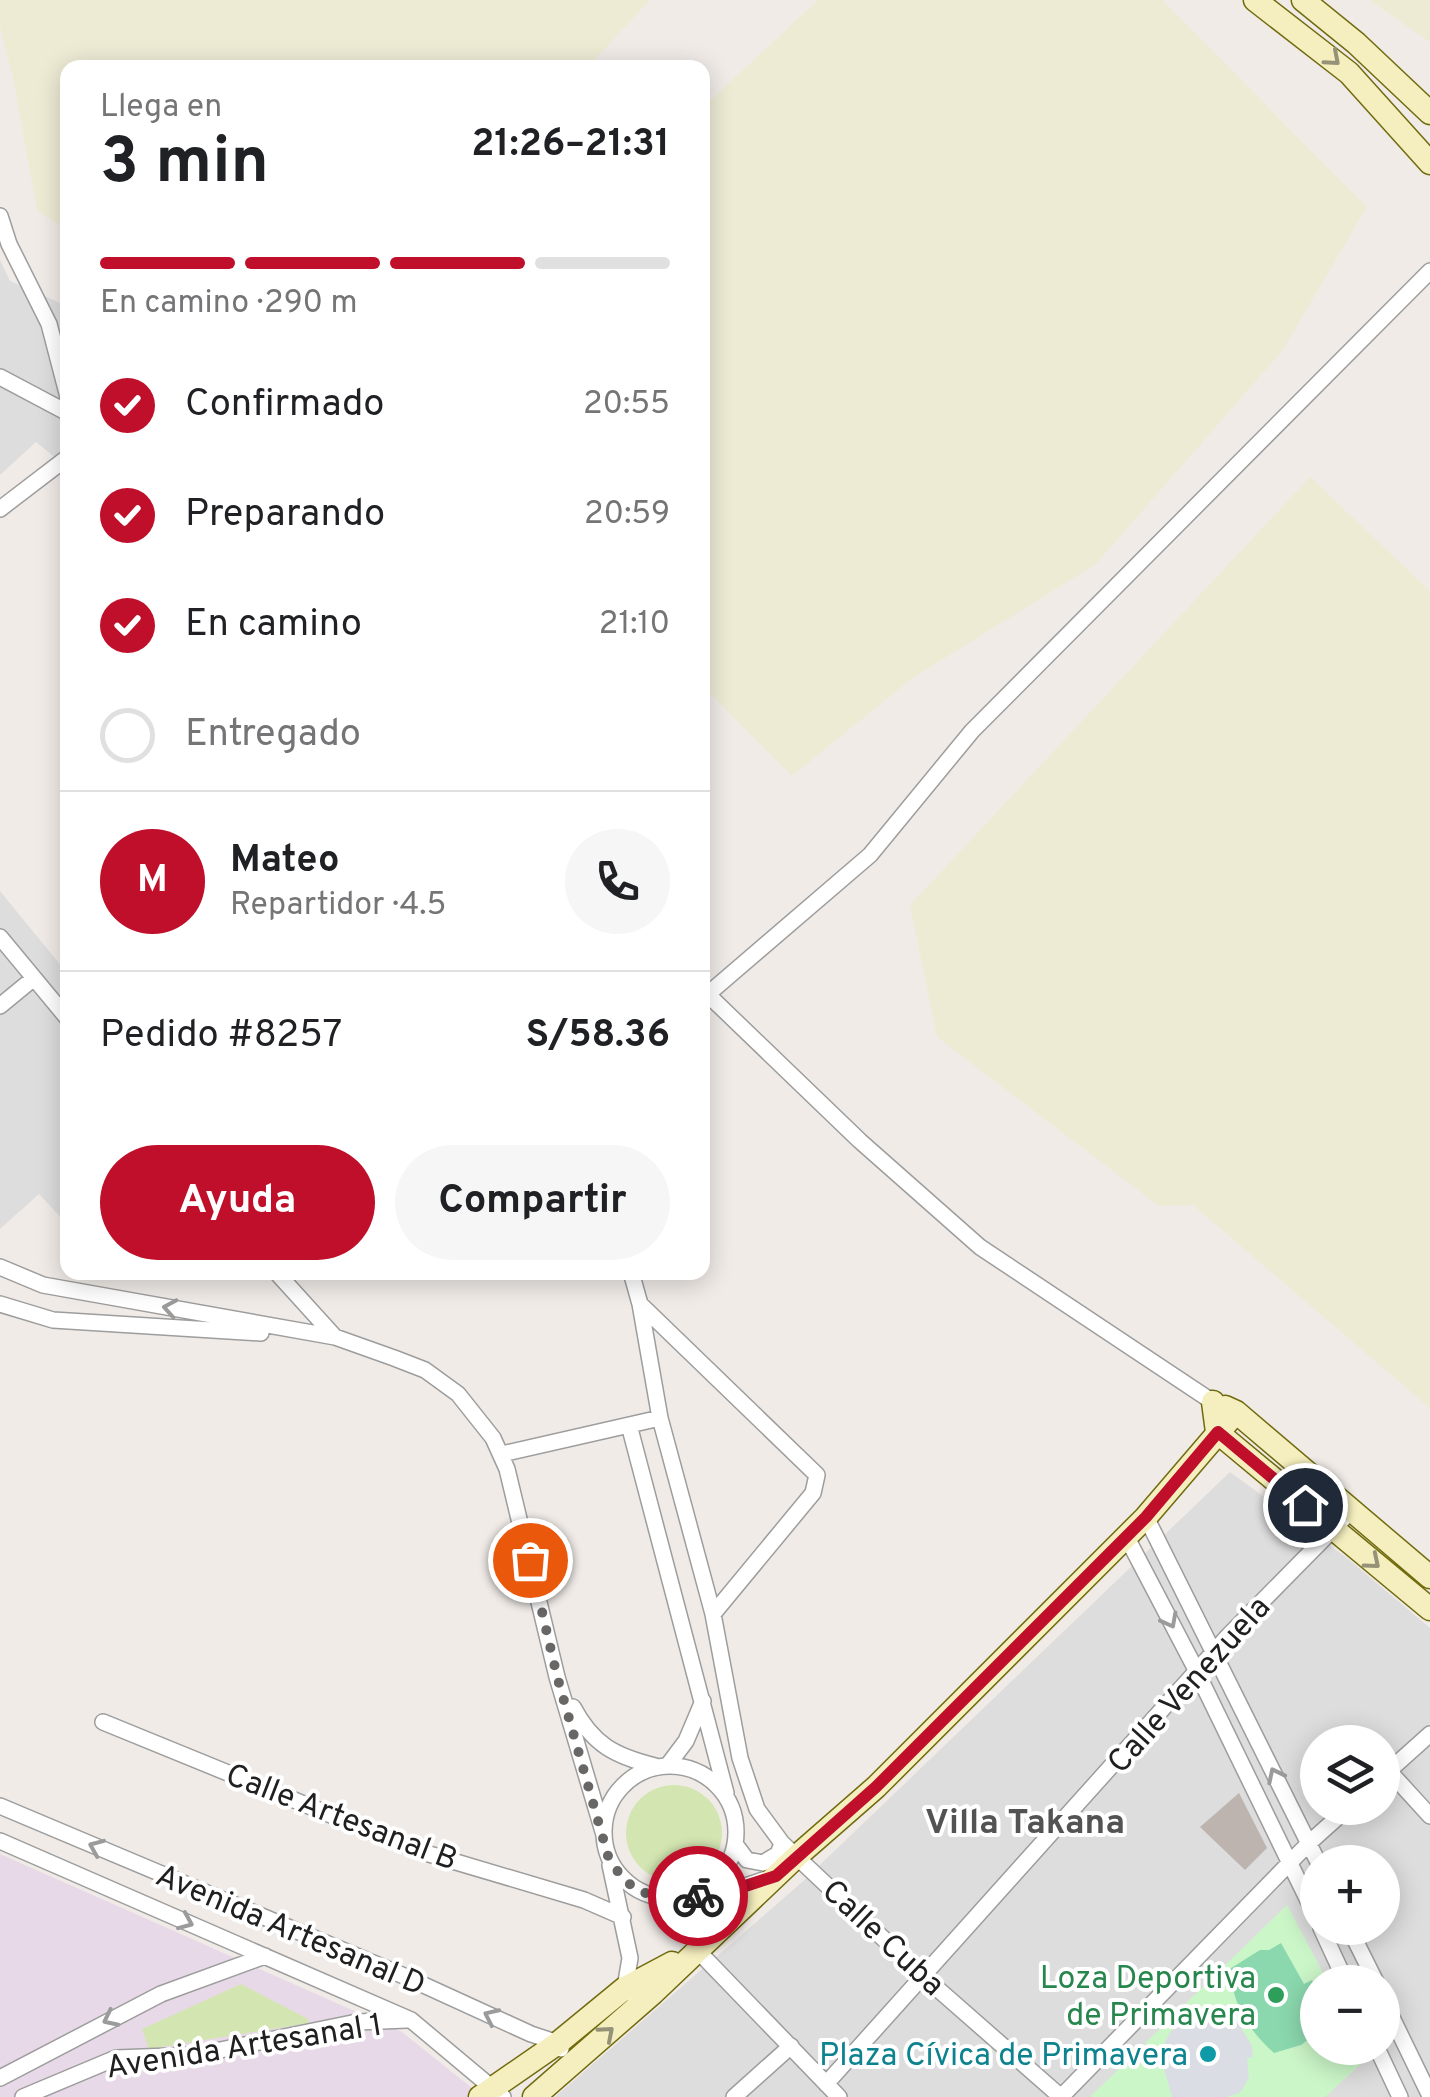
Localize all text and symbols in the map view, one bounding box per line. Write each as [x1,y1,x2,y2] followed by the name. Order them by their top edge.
[1321,48,1339,66] one-way arrow
[100,88,222,128] text: Llega en
[471,121,670,170] text: 21:26–21:31
[100,124,269,206] text: 3 min
[100,284,358,324] text: En camino · 290 m
[100,378,155,433] icon: check
[185,381,385,430] text: Confirmado
[583,385,670,425] text: 20:55
[100,488,155,543] icon: check
[185,491,385,540] text: Preparando
[584,495,670,535] text: 20:59
[100,598,155,653] icon: check
[185,601,362,650] text: En camino
[599,605,670,645] text: 21:10
[185,711,361,760] text: Entregado
[565,829,670,934] button: phone
[230,837,340,886] text: Mateo
[137,857,168,906] text: M
[230,886,446,926] text: Repartidor · 4.5
[100,1012,342,1061] text: Pedido #8257
[526,1012,670,1061] text: S/58.36
[100,1145,375,1260] button: Ayuda
[395,1145,670,1260] button: Compartir
[162,1298,178,1319] one-way arrow
[1263,1463,1348,1548] pin
[1278,1478,1333,1533] icon: home
[488,1518,573,1603] pin
[503,1533,558,1588] icon: bag
[1361,1550,1380,1568] one-way arrow
[1100,1589,1280,1783] street label: Calle Venezuela
[1158,1610,1177,1628] one-way arrow
[1300,1725,1400,2065] map controls
[1300,1725,1400,1825] button: layers
[219,1756,462,1881] street label: Calle Artesanal B
[1267,1767,1287,1785] one-way arrow
[925,1802,1125,1846] district label: Villa Takana
[88,1839,106,1859] one-way arrow
[1300,1845,1400,1945] button: +
[648,1846,748,1946] courier
[149,1857,431,2007] street label: Avenida Artesanal D
[671,1869,726,1924] icon: bike
[812,1872,952,2006] street label: Calle Cuba
[176,1910,194,1930] one-way arrow
[1040,1960,1256,2037] place label: Loza Deportiva de Primavera
[1300,1965,1400,2065] button: −
[1265,1984,1287,2006] marker: Loza Deportiva de Primavera
[102,2006,120,2026] one-way arrow
[103,2006,385,2090] street label: Avenida Artesanal 1
[484,2009,502,2029] one-way arrow
[595,2026,614,2044] one-way arrow
[819,2037,1188,2077] place label: Plaza Cívica de Primavera
[1197,2043,1219,2065] marker: Plaza Cívica de Primavera

